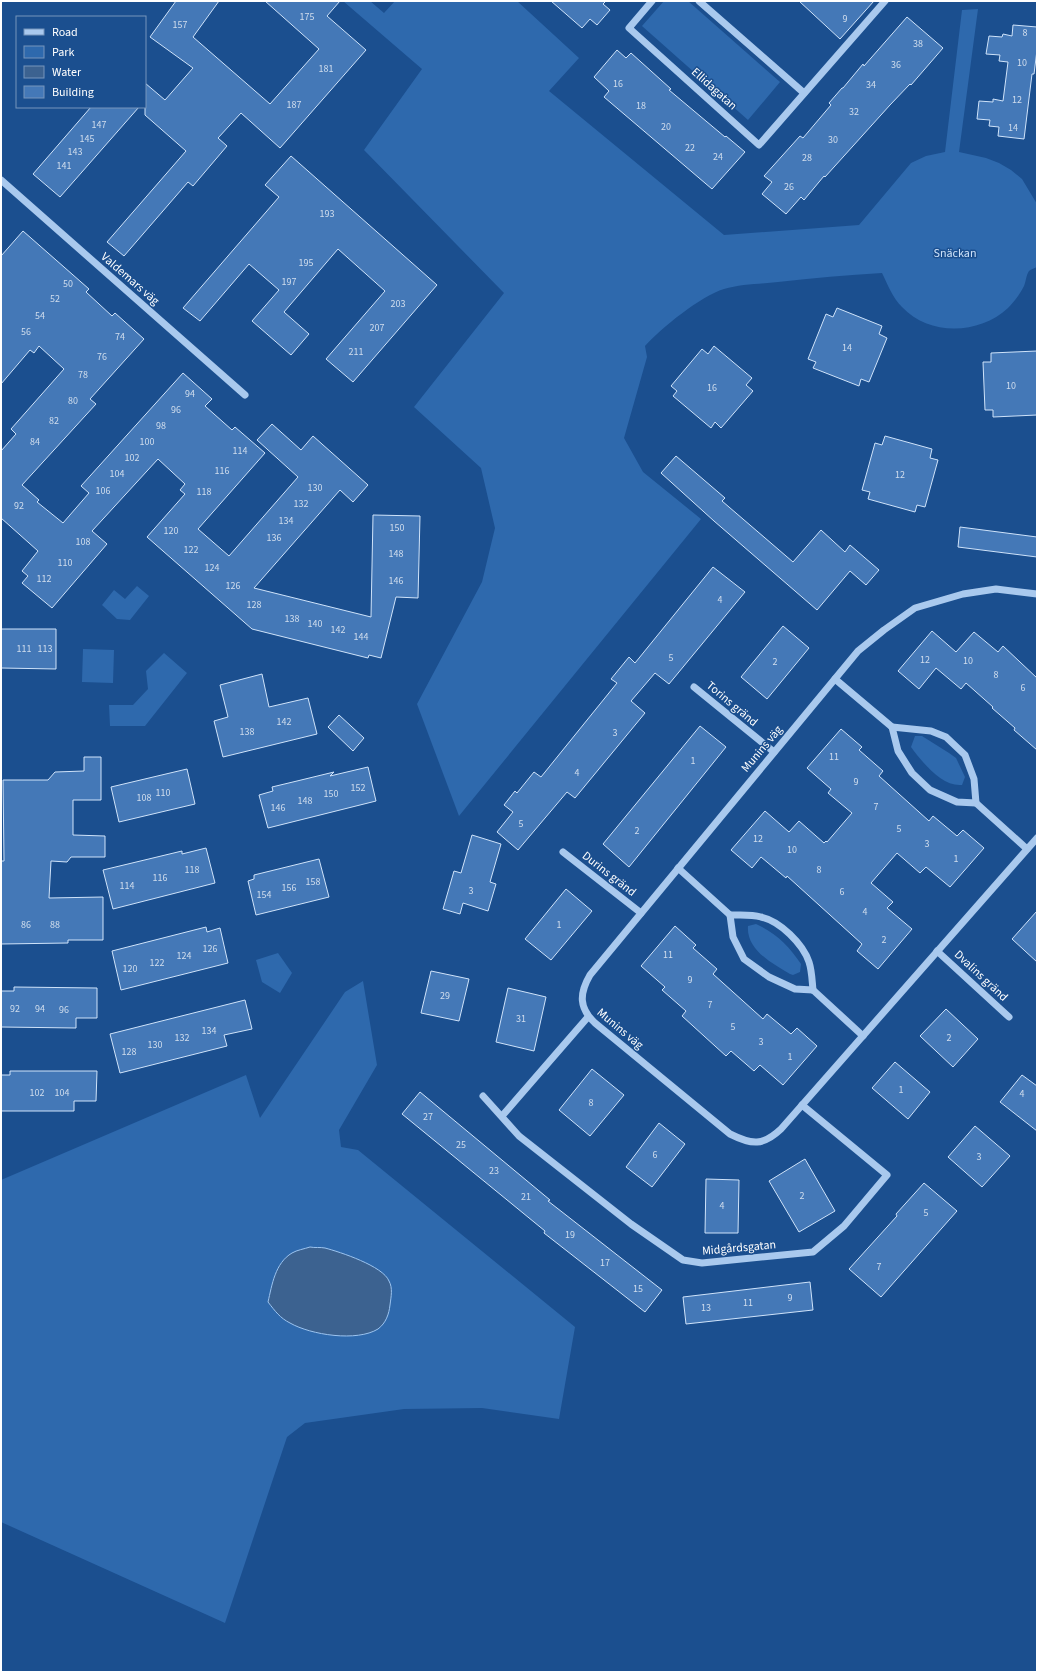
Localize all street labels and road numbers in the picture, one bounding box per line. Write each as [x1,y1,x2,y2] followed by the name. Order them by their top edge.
[687,64,741,114] street label: Ellidagatan
[97,249,163,309] street label: Valdemars väg
[703,677,761,731] street label: Torins gränd
[737,722,787,776] street label: Munins väg
[578,848,640,900] street label: Durins gränd
[950,947,1012,1005] street label: Dvalins gränd
[593,1004,647,1054] street label: Munins väg
[701,1236,777,1260] street label: Midgårdsgatan

